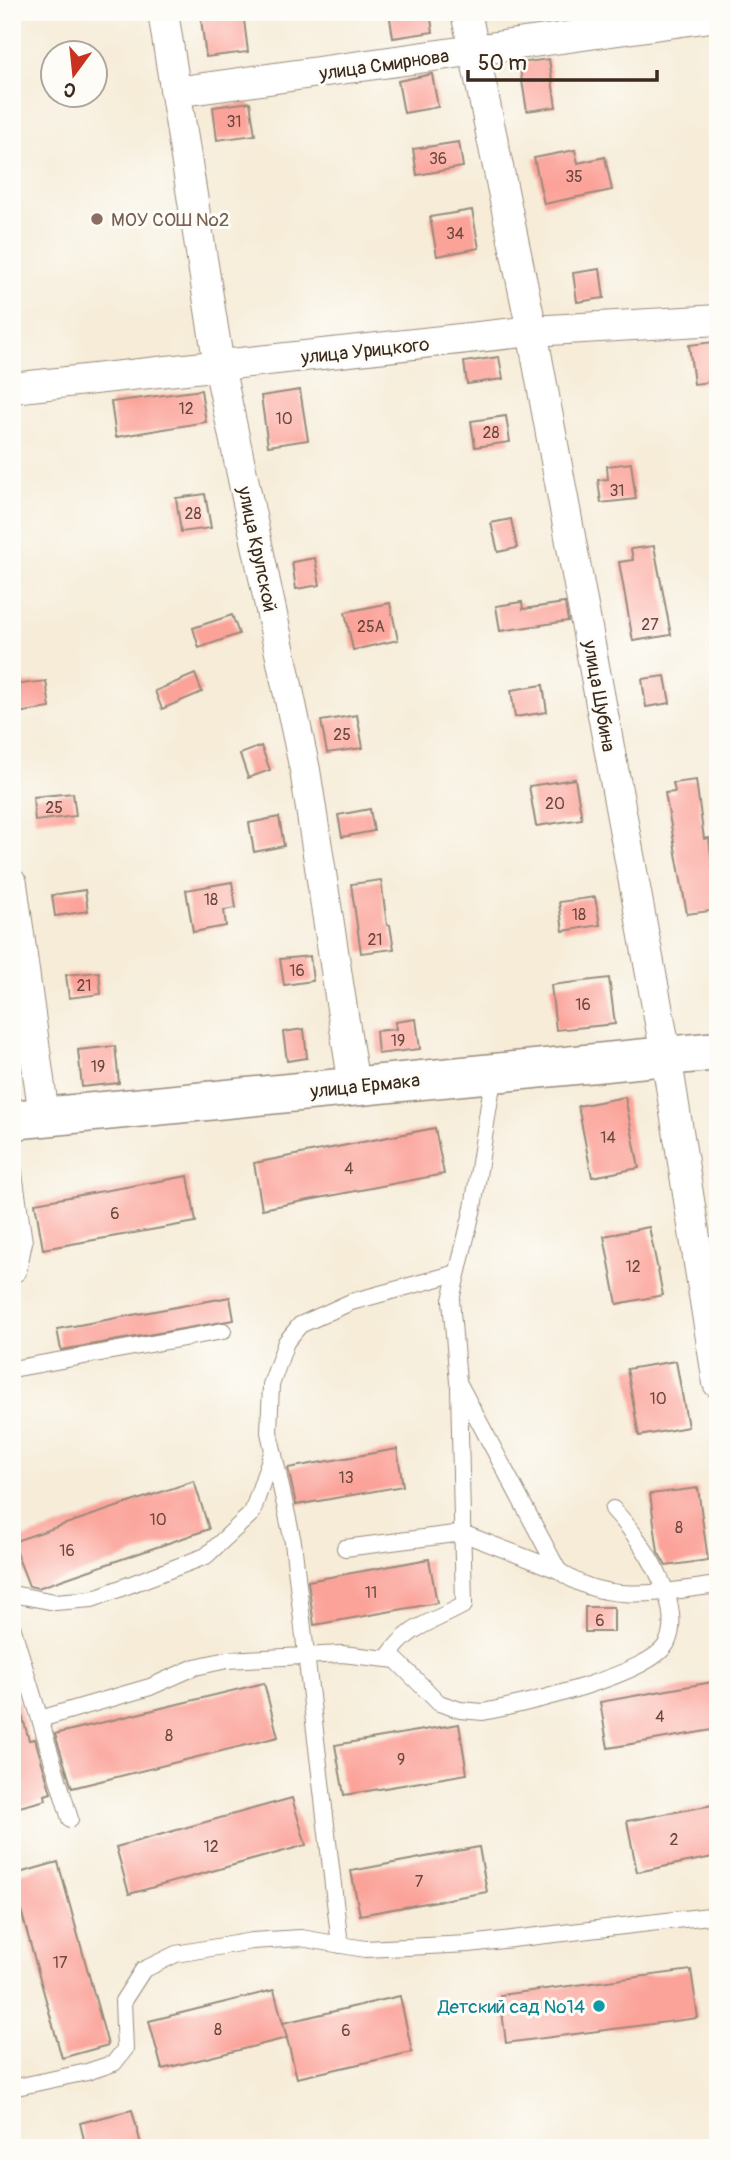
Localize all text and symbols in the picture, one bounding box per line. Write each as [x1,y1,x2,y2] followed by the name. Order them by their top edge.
[38,38,108,108] north arrow
[468,38,656,82] scale bar
[317,44,451,86] street label: улица Смирнова
[478,50,527,77] text: 50 m
[61,76,79,103] text: С
[226,112,242,132] house number: 31
[429,149,447,169] house number: 36
[565,167,583,187] house number: 35
[111,208,229,232] place label: МОУ СОШ №2
[89,211,105,227] marker: МОУ СОШ №2
[446,224,464,244] house number: 34
[299,332,430,370] street label: улица Урицкого
[178,399,194,419] house number: 12
[275,409,293,429] house number: 10
[482,423,500,443] house number: 28
[609,481,625,501] house number: 31
[232,483,282,614] street label: улица Крупской
[184,504,202,524] house number: 28
[641,615,659,635] house number: 27
[357,617,385,637] house number: 25А
[577,638,621,754] street label: улица Шубина
[333,725,351,745] house number: 25
[545,794,565,814] house number: 20
[45,798,63,818] house number: 25
[204,890,218,910] house number: 18
[572,905,586,925] house number: 18
[367,930,383,950] house number: 21
[289,961,305,981] house number: 16
[76,976,92,996] house number: 21
[575,995,591,1015] house number: 16
[391,1031,405,1051] house number: 19
[91,1057,105,1077] house number: 19
[308,1068,421,1104] street label: улица Ермака
[600,1128,616,1148] house number: 14
[344,1159,354,1179] house number: 4
[110,1204,120,1224] house number: 6
[625,1257,641,1277] house number: 12
[649,1389,667,1409] house number: 10
[338,1468,354,1488] house number: 13
[149,1510,167,1530] house number: 10
[675,1518,683,1538] house number: 8
[59,1541,75,1561] house number: 16
[365,1583,377,1603] house number: 11
[595,1611,605,1631] house number: 6
[655,1707,665,1727] house number: 4
[165,1726,173,1746] house number: 8
[397,1750,405,1770] house number: 9
[670,1830,679,1850] house number: 2
[203,1837,219,1857] house number: 12
[415,1872,424,1892] house number: 7
[53,1953,68,1973] house number: 17
[437,1995,585,2019] place label: Детский сад №14
[591,1998,607,2014] marker: Детский сад №14
[214,2020,222,2040] house number: 8
[341,2021,351,2041] house number: 6

